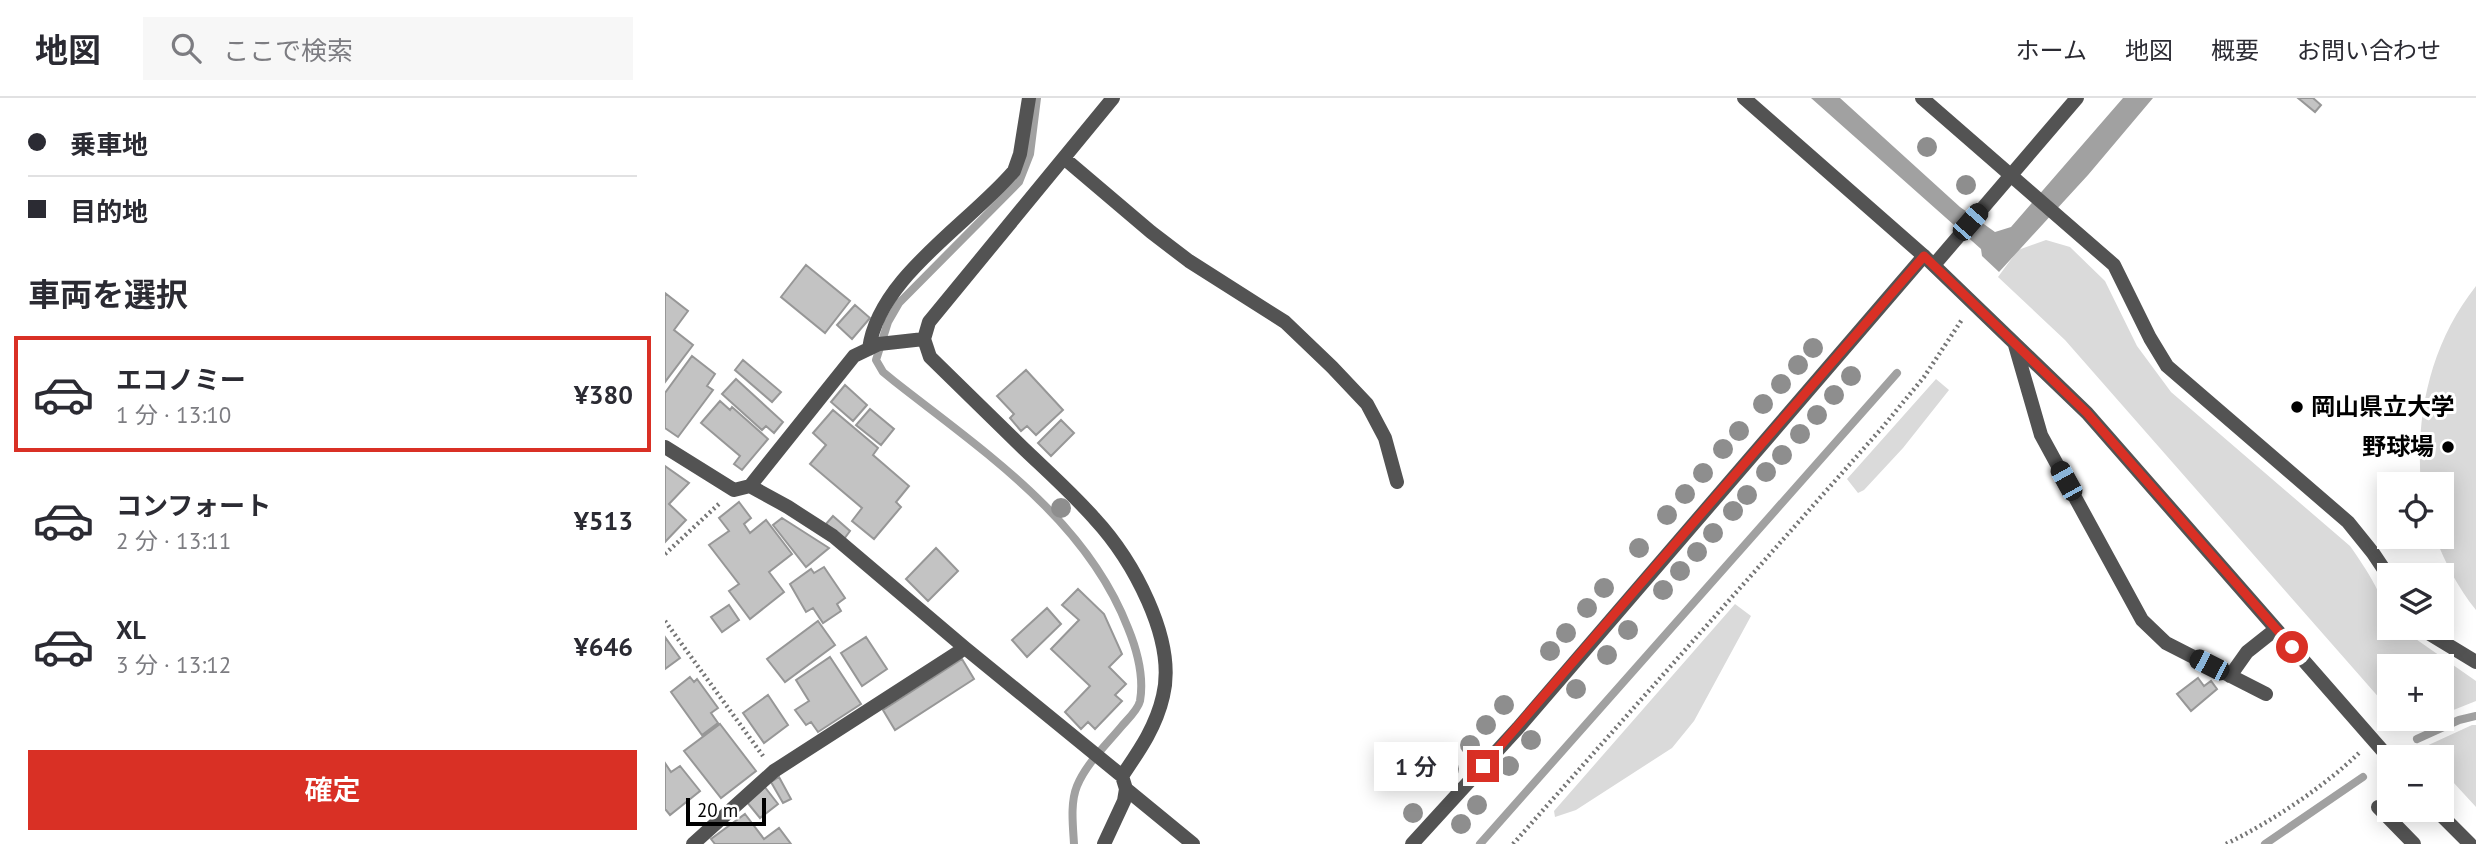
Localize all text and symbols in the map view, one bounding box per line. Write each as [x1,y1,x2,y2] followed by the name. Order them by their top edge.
[143,17,633,80] search box
[35,28,101,71] text: 地図
[167,29,205,67] icon: search
[223,34,353,67] text: ここで検索
[2016,35,2087,66] text: ホーム
[2125,35,2173,66] text: 地図
[2211,35,2259,66] text: 概要
[2297,35,2441,66] text: お問い合わせ
[70,128,148,161] text: 乗車地
[70,195,148,228] text: 目的地
[1949,199,1992,245] car
[28,273,188,315] text: 車両を選択
[32,363,95,426] icon: car
[116,363,246,396] text: エコノミー
[574,378,633,411] text: ¥380
[2311,391,2455,422] place label: 岡山県立大学
[2289,399,2305,415] marker: 岡山県立大学
[116,400,231,429] text: 1 分 · 13:10
[2362,431,2434,462] place label: 野球場
[2440,439,2456,455] marker: 野球場
[2047,458,2086,504] car
[2377,472,2454,822] map controls
[2377,472,2454,549] button: locate
[32,489,95,552] icon: car
[116,489,271,522] text: コンフォート
[574,504,633,537] text: ¥513
[116,526,231,555] text: 2 分 · 13:11
[2377,563,2454,640] button: layers
[116,613,146,646] text: XL
[32,615,95,678] icon: car
[574,630,633,663] text: ¥646
[2276,631,2308,663] route start
[2186,646,2233,684] car
[116,650,231,679] text: 3 分 · 13:12
[2377,654,2454,731] button: +
[1375,742,1459,790] callout: 1 分
[2377,745,2454,822] button: −
[28,750,637,830] button: 確定
[1467,750,1499,782] route end
[1395,752,1437,781] text: 1 分
[686,795,767,827] scale bar
[697,798,738,822] text: 20 m

